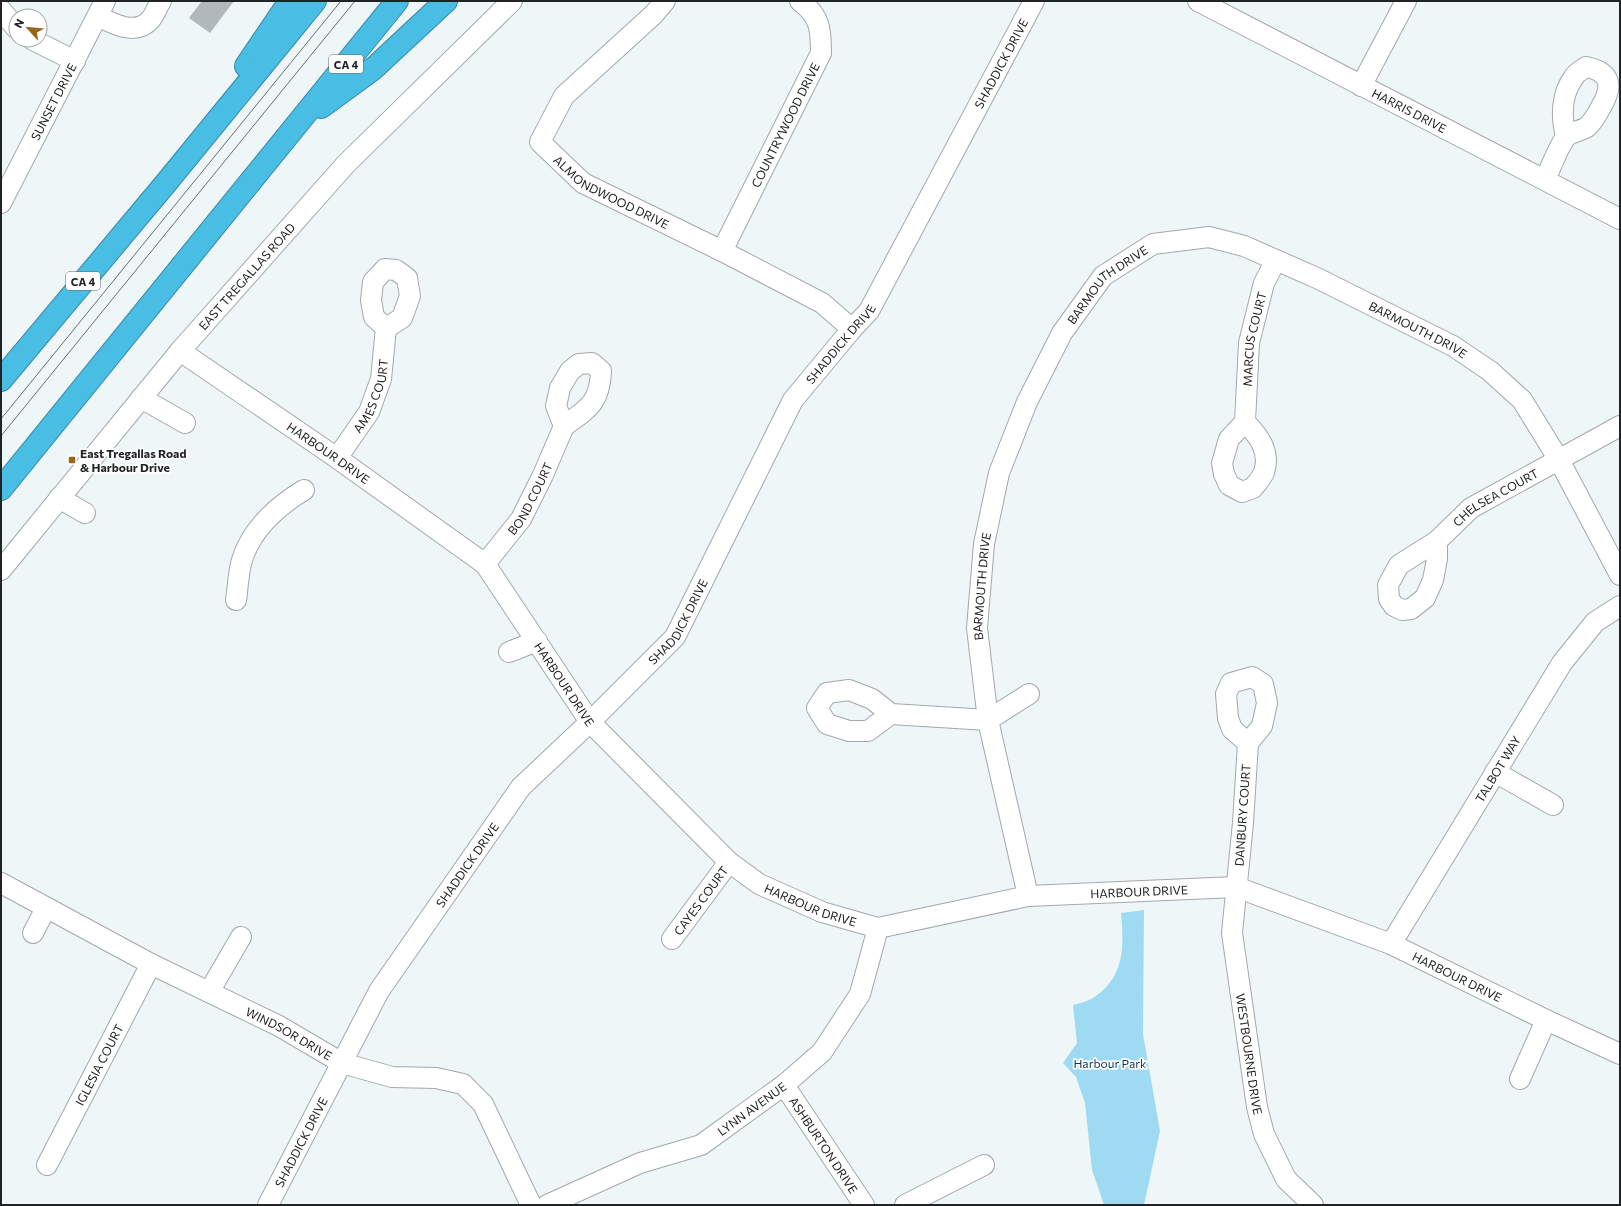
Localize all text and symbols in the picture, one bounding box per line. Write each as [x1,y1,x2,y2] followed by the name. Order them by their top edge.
[8,8,48,48] north arrow
[971,16,1030,111] street label: SHADDICK DRIVE
[11,17,26,30] text: N
[329,55,363,73] road number: CA 4
[748,60,822,190] street label: COUNTRYWOOD DRIVE
[28,61,79,143] street label: SUNSET DRIVE
[1370,85,1449,135] street label: HARRIS DRIVE
[551,152,671,231] street label: ALMONDWOOD DRIVE
[195,220,298,332] street label: EAST TREGALLAS ROAD
[1064,242,1150,327] street label: BARMOUTH DRIVE
[66,272,100,290] road number: CA 4
[1240,290,1269,387] street label: MARCUS COURT
[1367,298,1470,361] street label: BARMOUTH DRIVE
[803,302,878,386] street label: SHADDICK DRIVE
[350,358,390,435] street label: AMES COURT
[284,419,373,486] street label: HARBOUR DRIVE
[80,446,186,474] place label: East Tregallas Road & Harbour Drive
[67,455,77,465] marker: East Tregallas Road & Harbour Drive
[504,460,555,537] street label: BOND COURT
[1450,465,1541,529] street label: CHELSEA COURT
[970,531,993,641] street label: BARMOUTH DRIVE
[645,576,710,667] street label: SHADDICK DRIVE
[532,639,598,728] street label: HARBOUR DRIVE
[1472,733,1523,805] street label: TALBOT WAY
[1231,763,1253,867] street label: DANBURY COURT
[433,820,501,910] street label: SHADDICK DRIVE
[671,863,731,938] street label: CAYES COURT
[762,880,858,929] street label: HARBOUR DRIVE
[1090,882,1188,900] street label: HARBOUR DRIVE
[1410,949,1504,1004] street label: HARBOUR DRIVE
[1234,992,1266,1116] street label: WESTBOURNE DRIVE
[244,1004,335,1063] street label: WINDSOR DRIVE
[72,1021,126,1108] street label: IGLESIA COURT
[1073,1056,1147,1070] park label: Harbour Park
[714,1079,789,1138] street label: LYNN AVENUE
[787,1094,861,1196] street label: ASHBURTON DRIVE
[272,1095,330,1189] street label: SHADDICK DRIVE

